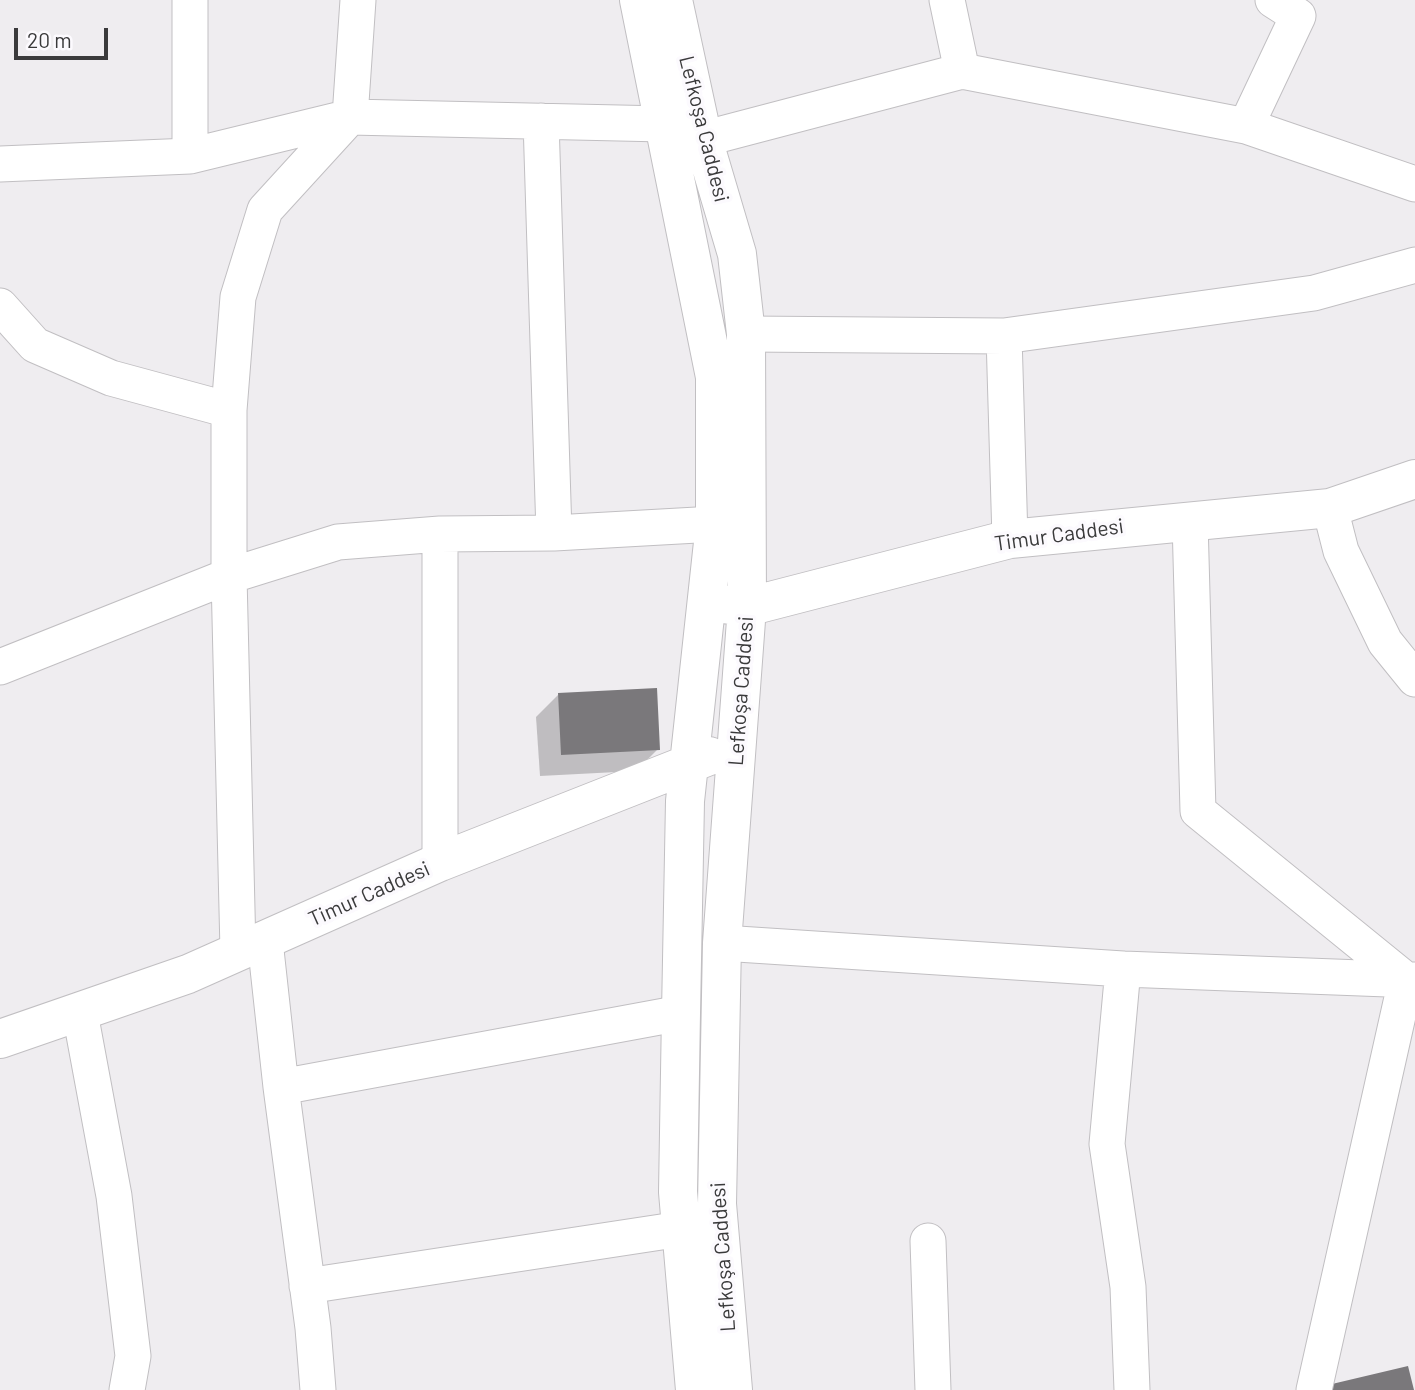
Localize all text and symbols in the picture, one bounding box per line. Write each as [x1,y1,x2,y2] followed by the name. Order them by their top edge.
[18,14,112,58] scale bar
[27,27,72,52] text: 20 m
[674,53,734,205] street label: Lefkoşa Caddesi
[993,513,1125,557] street label: Timur Caddesi
[723,615,759,767] street label: Lefkoşa Caddesi
[304,856,434,932] street label: Timur Caddesi
[705,1181,741,1333] street label: Lefkoşa Caddesi

